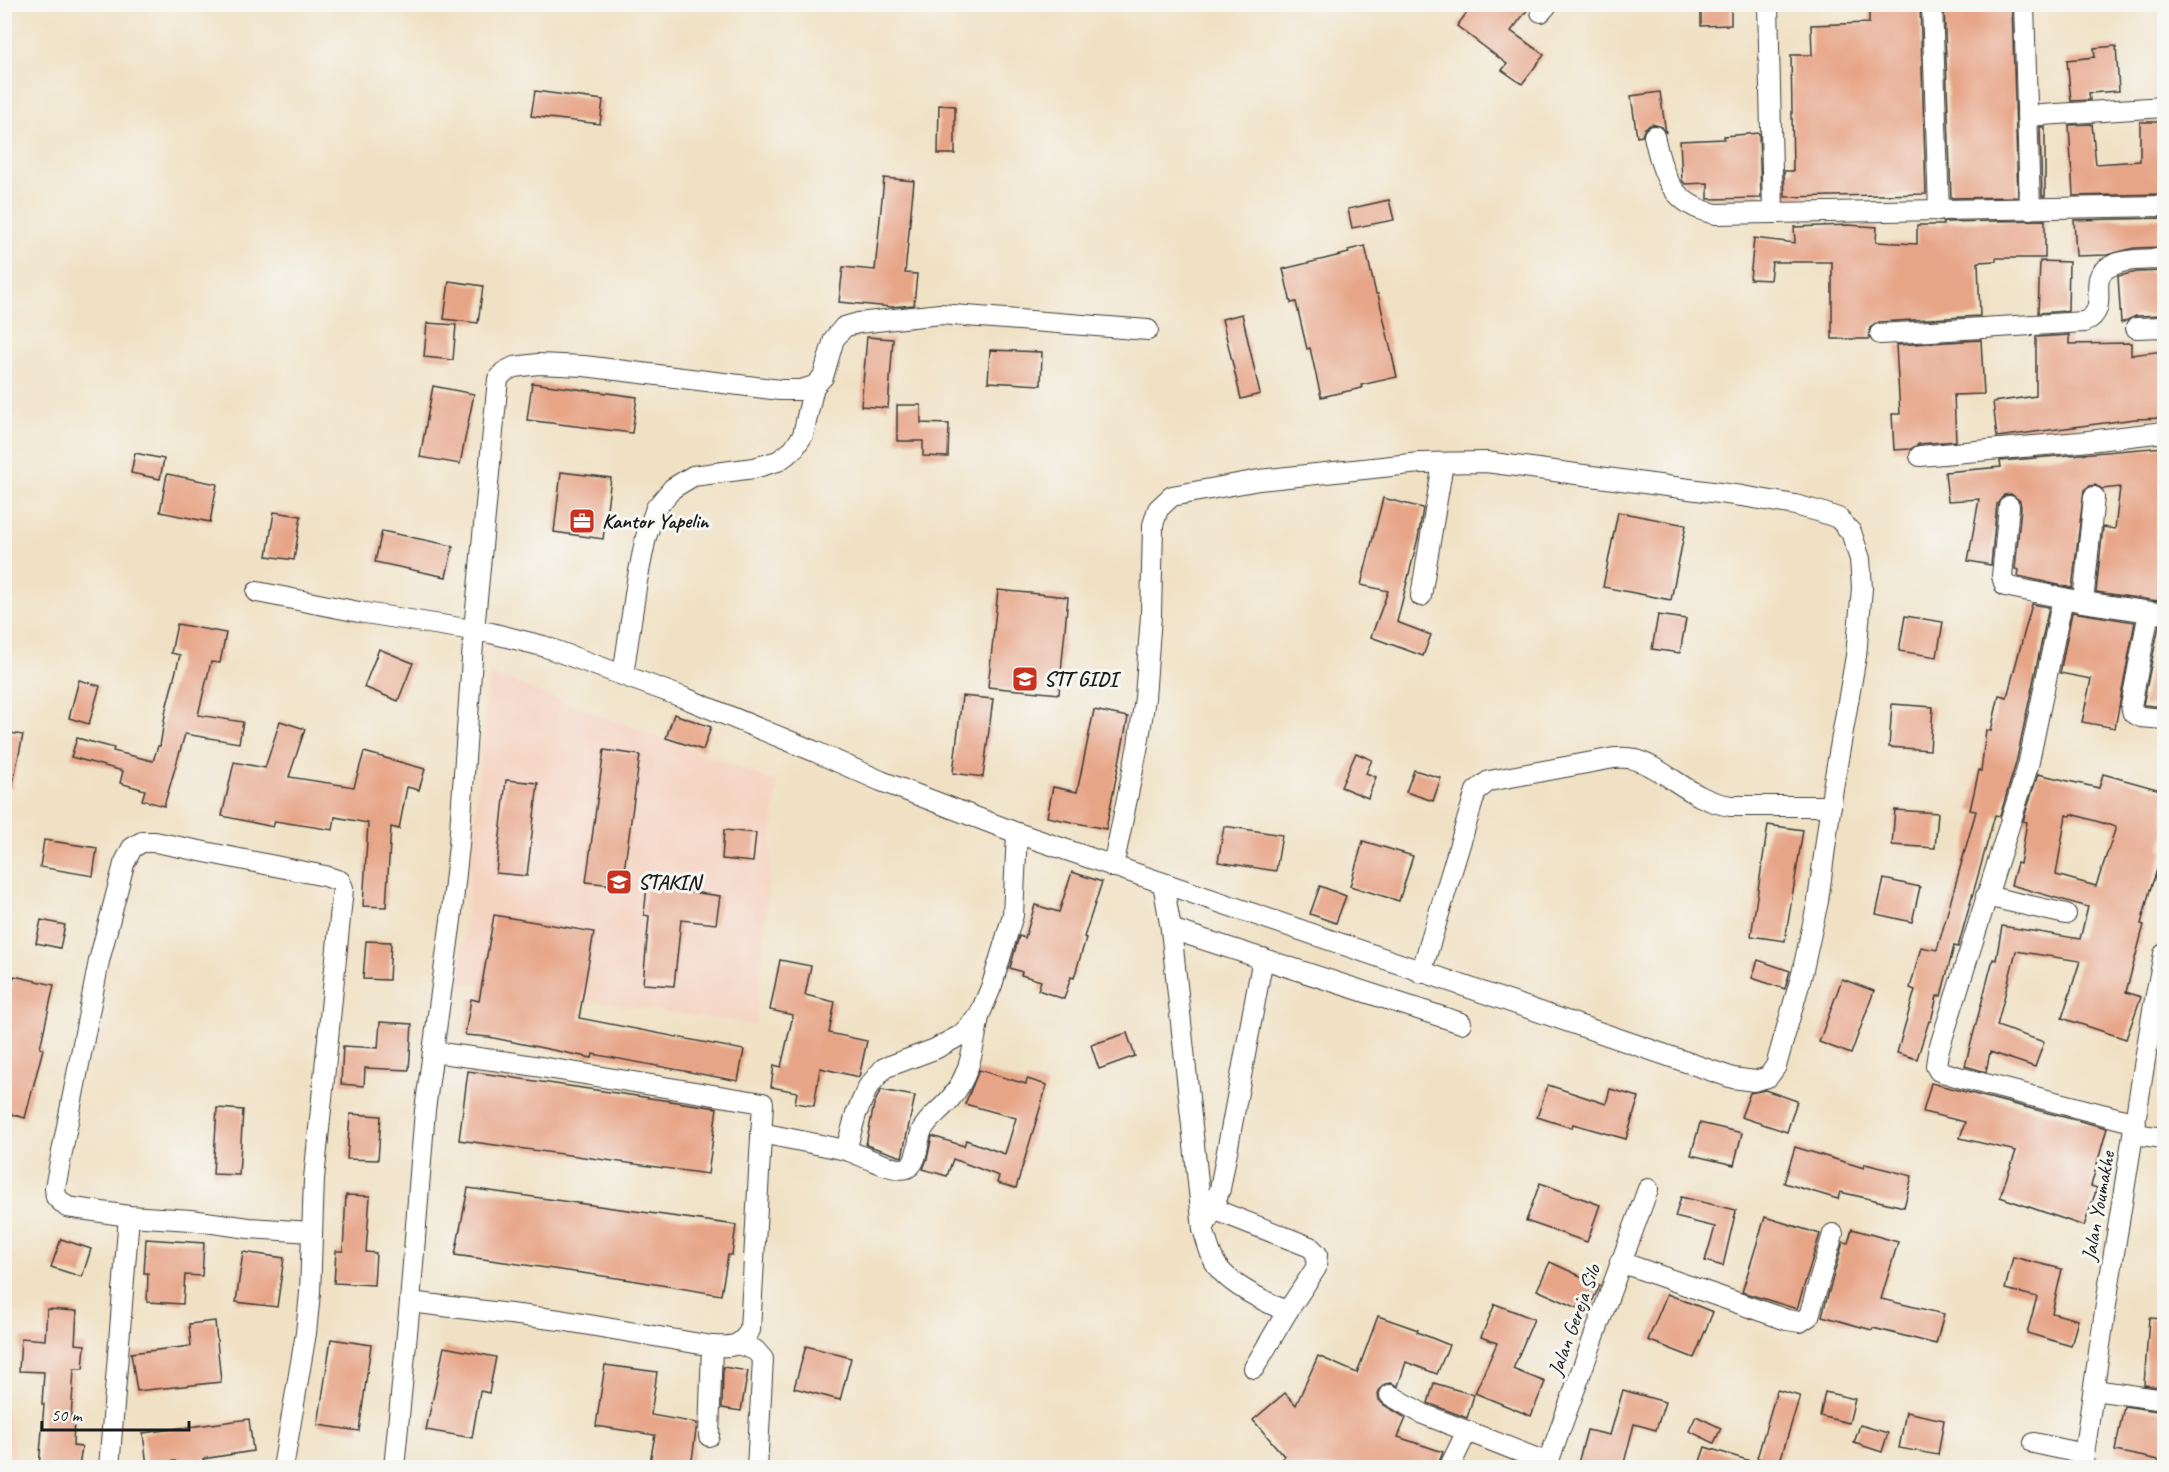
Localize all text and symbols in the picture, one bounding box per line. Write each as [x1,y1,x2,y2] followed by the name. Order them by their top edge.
[567,506,597,536] office icon: Kantor Yapelin
[602,508,710,534] place label: Kantor Yapelin
[1010,664,1040,694] school or university icon: STT GIDI
[1044,666,1122,692] place label: STT GIDI
[604,867,634,897] school or university icon: STAKIN
[638,869,704,895] place label: STAKIN
[2075,1148,2121,1264] street label: Jalan Youmakhe
[1542,1259,1607,1380] street label: Jalan Gereja Silo
[42,1394,189,1432] scale bar
[51,1404,84,1426] text: 50 m

